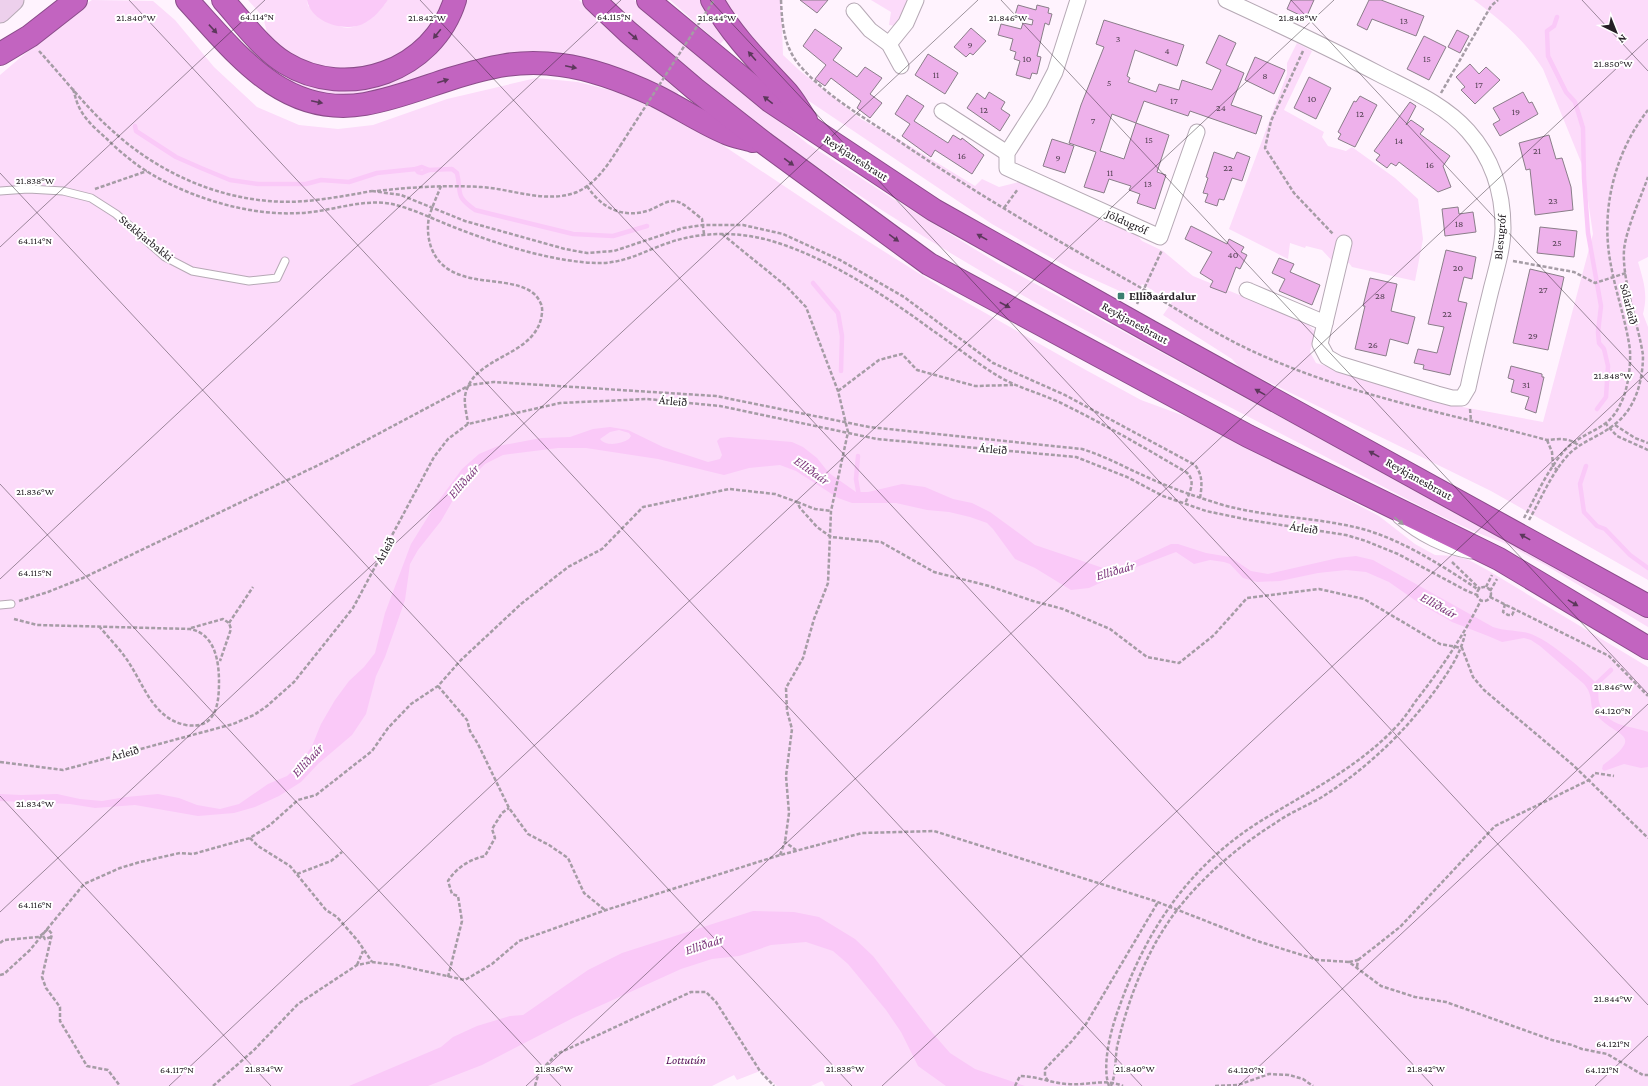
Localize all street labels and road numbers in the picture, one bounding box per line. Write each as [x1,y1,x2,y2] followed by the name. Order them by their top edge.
[821,132,892,185] street label: Reykjanesbraut
[1103,206,1152,238] street label: Jöldugróf
[116,212,176,264] street label: Stekkjarbakki
[1491,212,1509,260] street label: Blesugróf
[1617,282,1641,326] street label: Sólarleið
[1099,299,1172,348] street label: Reykjanesbraut
[658,393,688,409] street label: Árleið
[978,441,1008,457] street label: Árleið
[1383,455,1456,504] street label: Reykjanesbraut
[1289,519,1319,537] street label: Árleið
[372,534,398,566] street label: Árleið
[109,743,141,763] street label: Árleið

